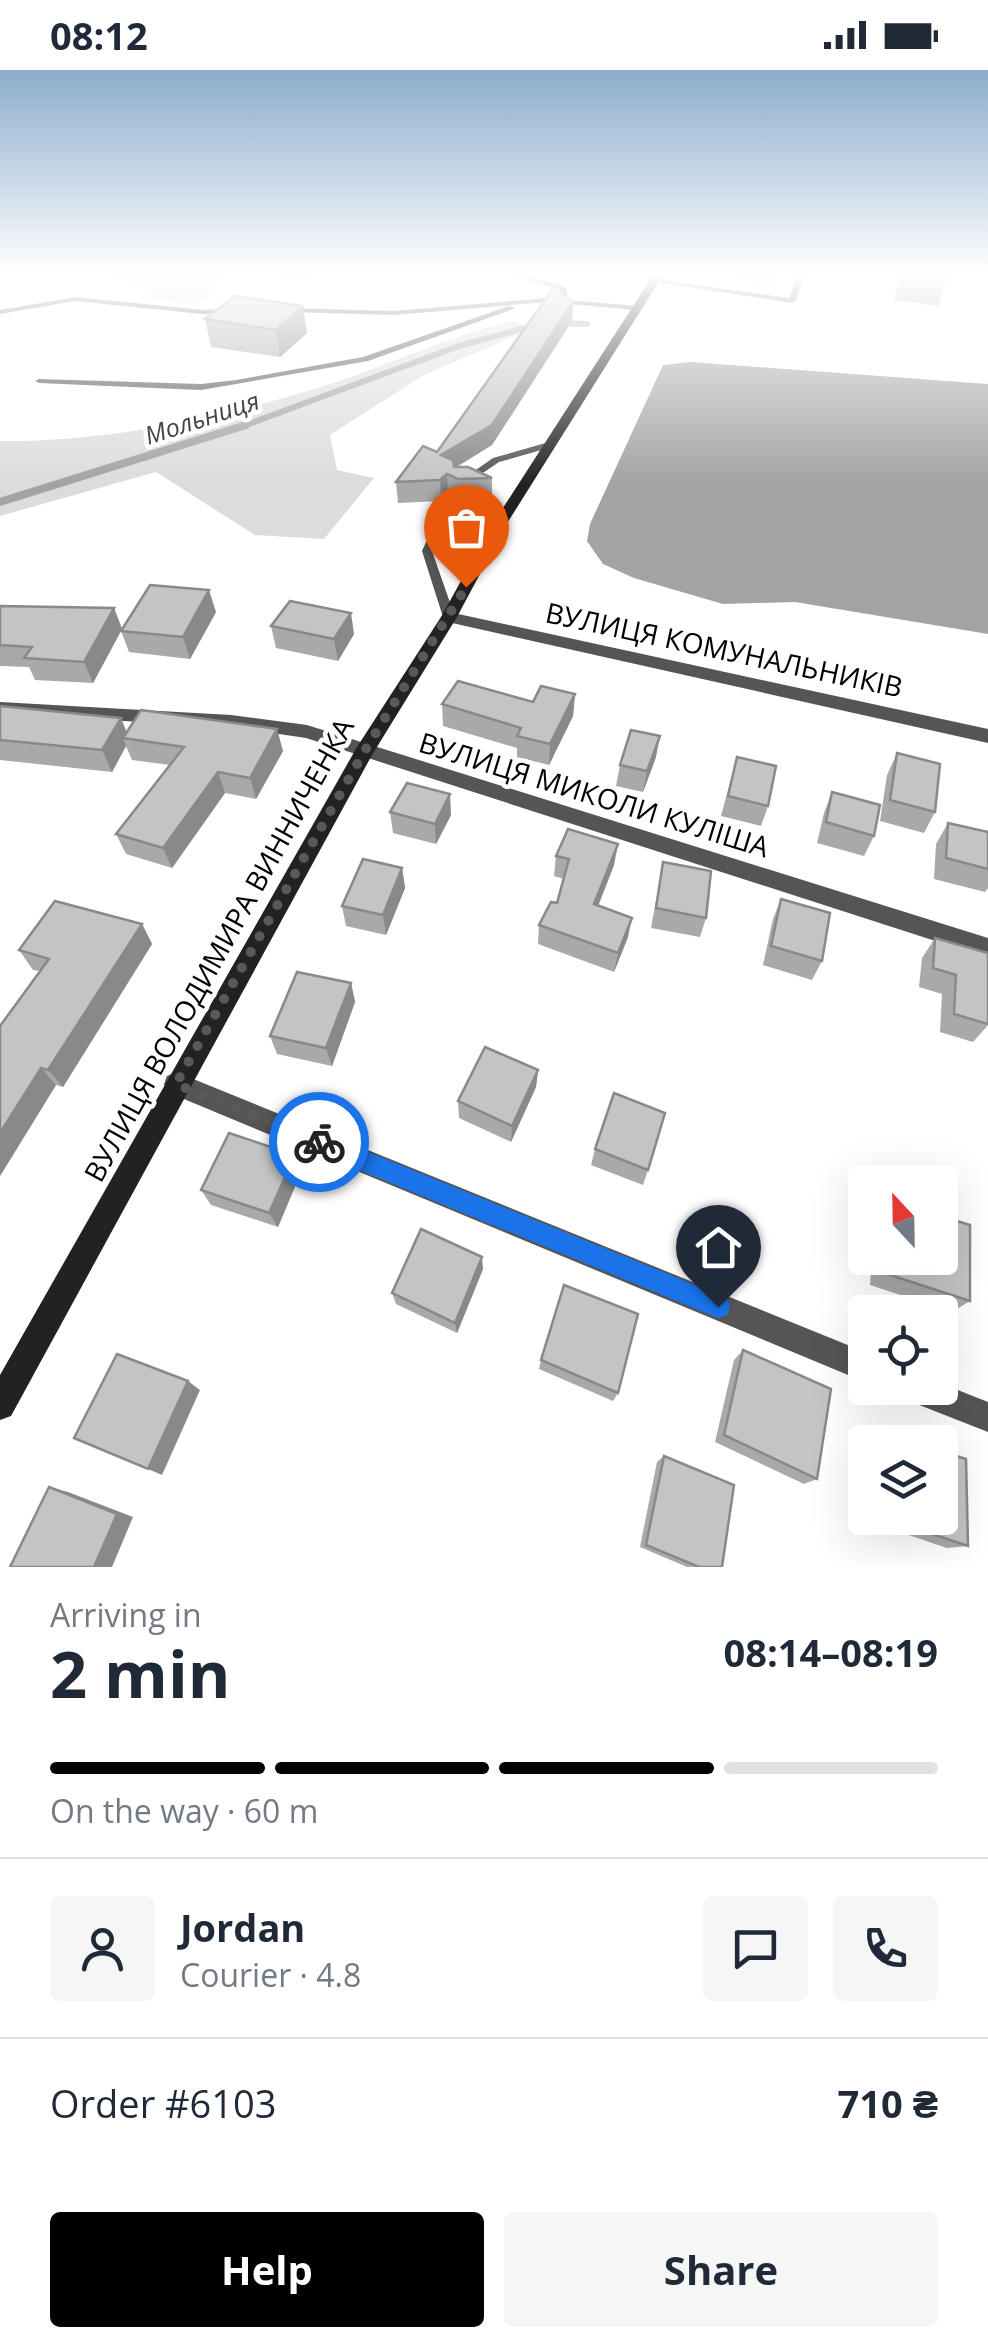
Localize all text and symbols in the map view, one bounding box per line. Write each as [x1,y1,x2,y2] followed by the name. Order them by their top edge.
[50,9,148,61] text: 08:12
[140,383,263,452] water label: Мольниця
[424,485,509,588] pin
[439,500,494,555] icon: bag
[542,593,906,705] street label: ВУЛИЦЯ КОМУНАЛЬНИКІВ
[74,711,362,1188] street label: ВУЛИЦЯ ВОЛОДИМИРА ВИННИЧЕНКА
[415,723,774,866] street label: ВУЛИЦЯ МИКОЛИ КУЛІША
[269,1092,369,1192] courier
[292,1115,347,1170] icon: bike
[848,1165,958,1275] north arrow
[848,1165,958,1535] map controls
[676,1205,761,1308] pin
[691,1220,746,1275] icon: home
[848,1295,958,1405] button: locate
[848,1425,958,1535] button: layers
[50,1593,202,1636] text: Arriving in
[724,1626,938,1678] text: 08:14–08:19
[50,1629,230,1717] text: 2 min
[50,1789,318,1832] text: On the way · 60 m
[50,1896,155,2001] button: person
[703,1896,808,2001] button: chat
[833,1896,938,2001] button: phone
[180,1901,305,1953] text: Jordan
[180,1953,361,1996] text: Courier · 4.8
[50,2077,277,2129] text: Order #6103
[838,2077,938,2129] text: 710 ₴
[50,2212,484,2327] button: Help
[504,2212,938,2327] button: Share

